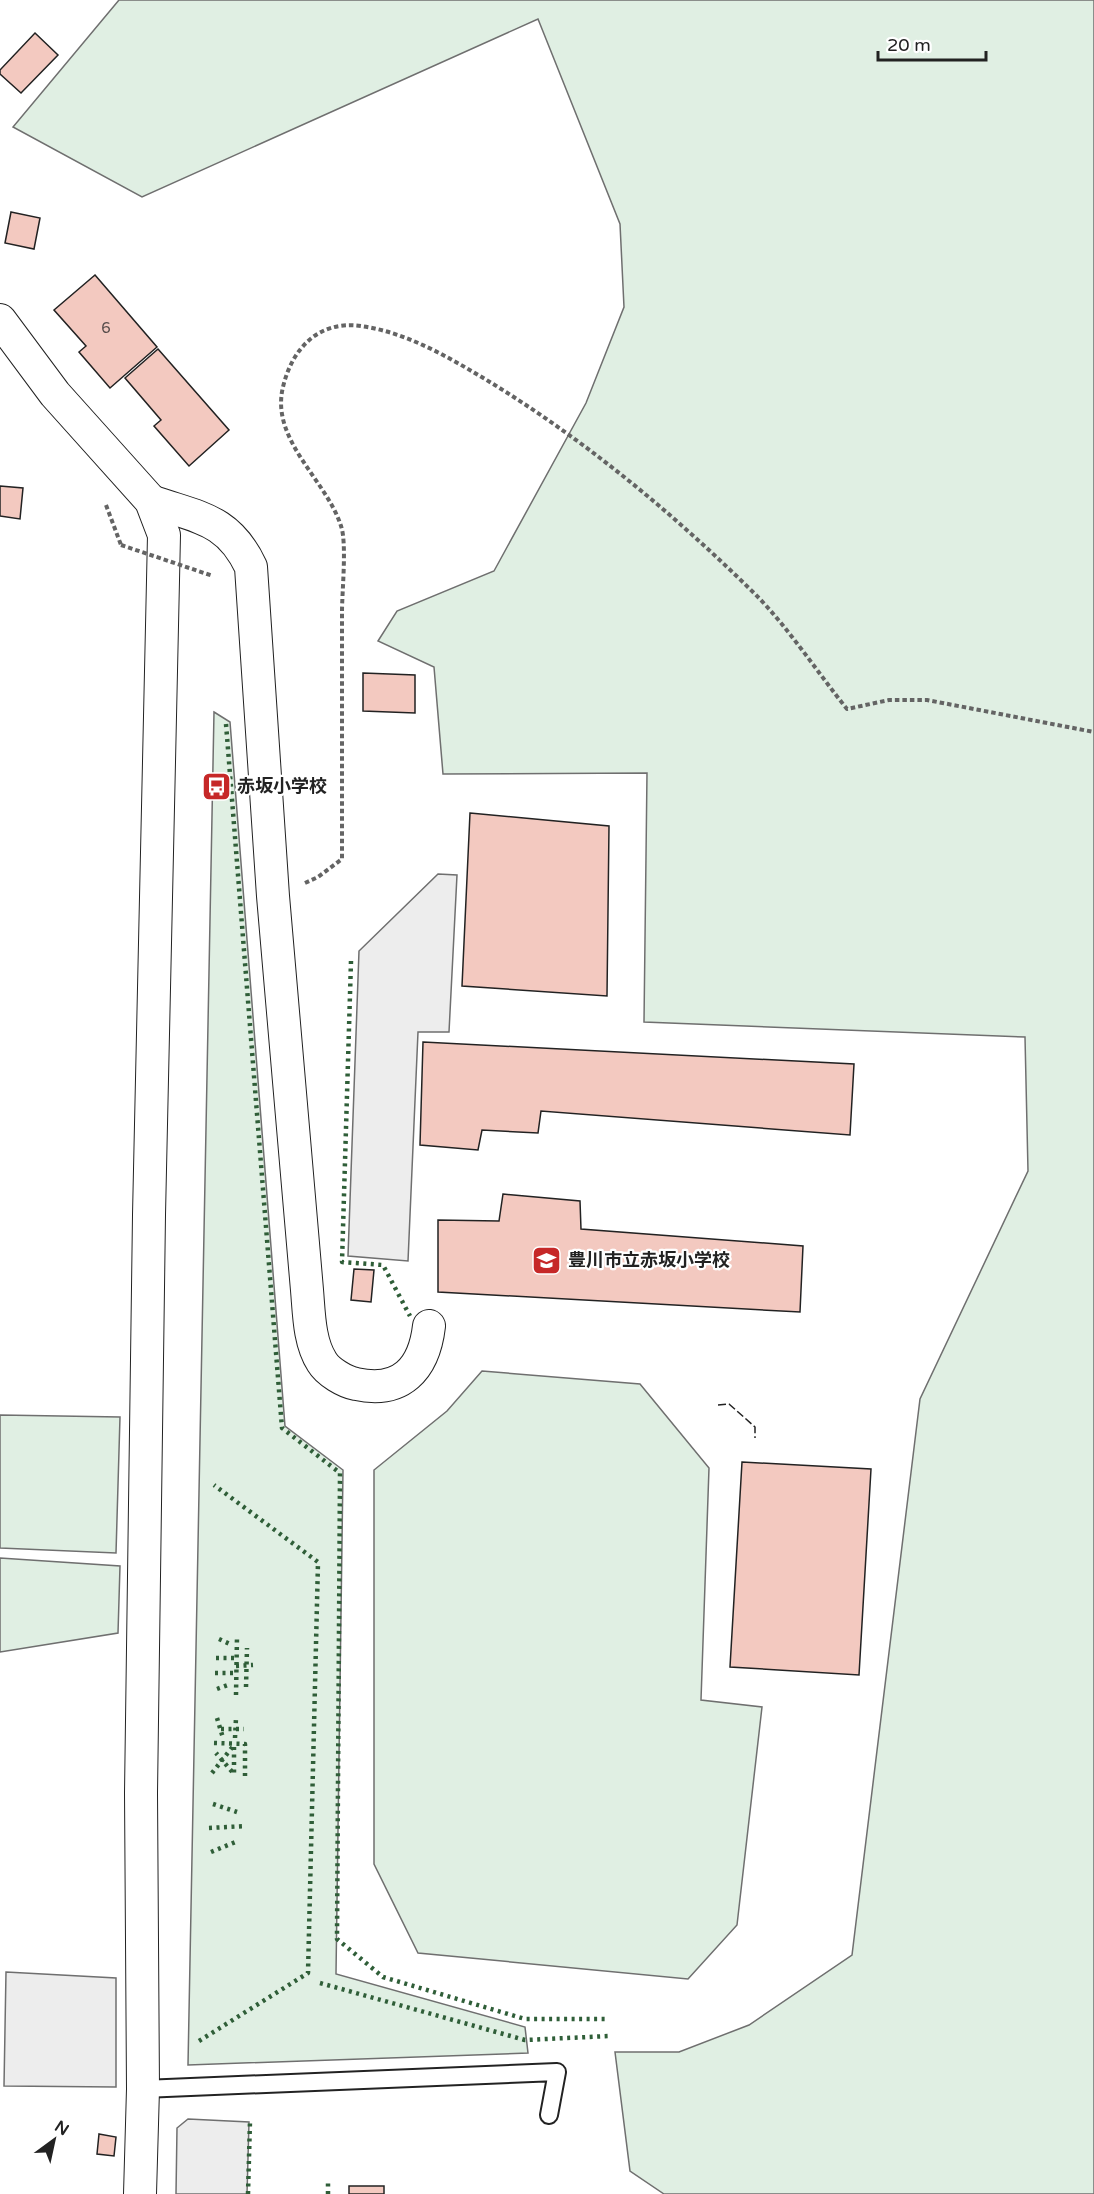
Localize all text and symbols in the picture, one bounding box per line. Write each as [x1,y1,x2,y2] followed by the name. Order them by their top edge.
[878,24,986,62] scale bar
[887,34,931,56] text: 20 m
[101,319,111,337] house number: 6
[200,770,232,802] bus stop icon: 赤坂小学校
[237,775,327,797] place label: 赤坂小学校
[531,1244,563,1276] school or university icon: 豊川市立赤坂小学校
[568,1249,730,1271] place label: 豊川市立赤坂小学校
[24,2110,84,2170] north arrow
[51,2116,72,2140] text: N

